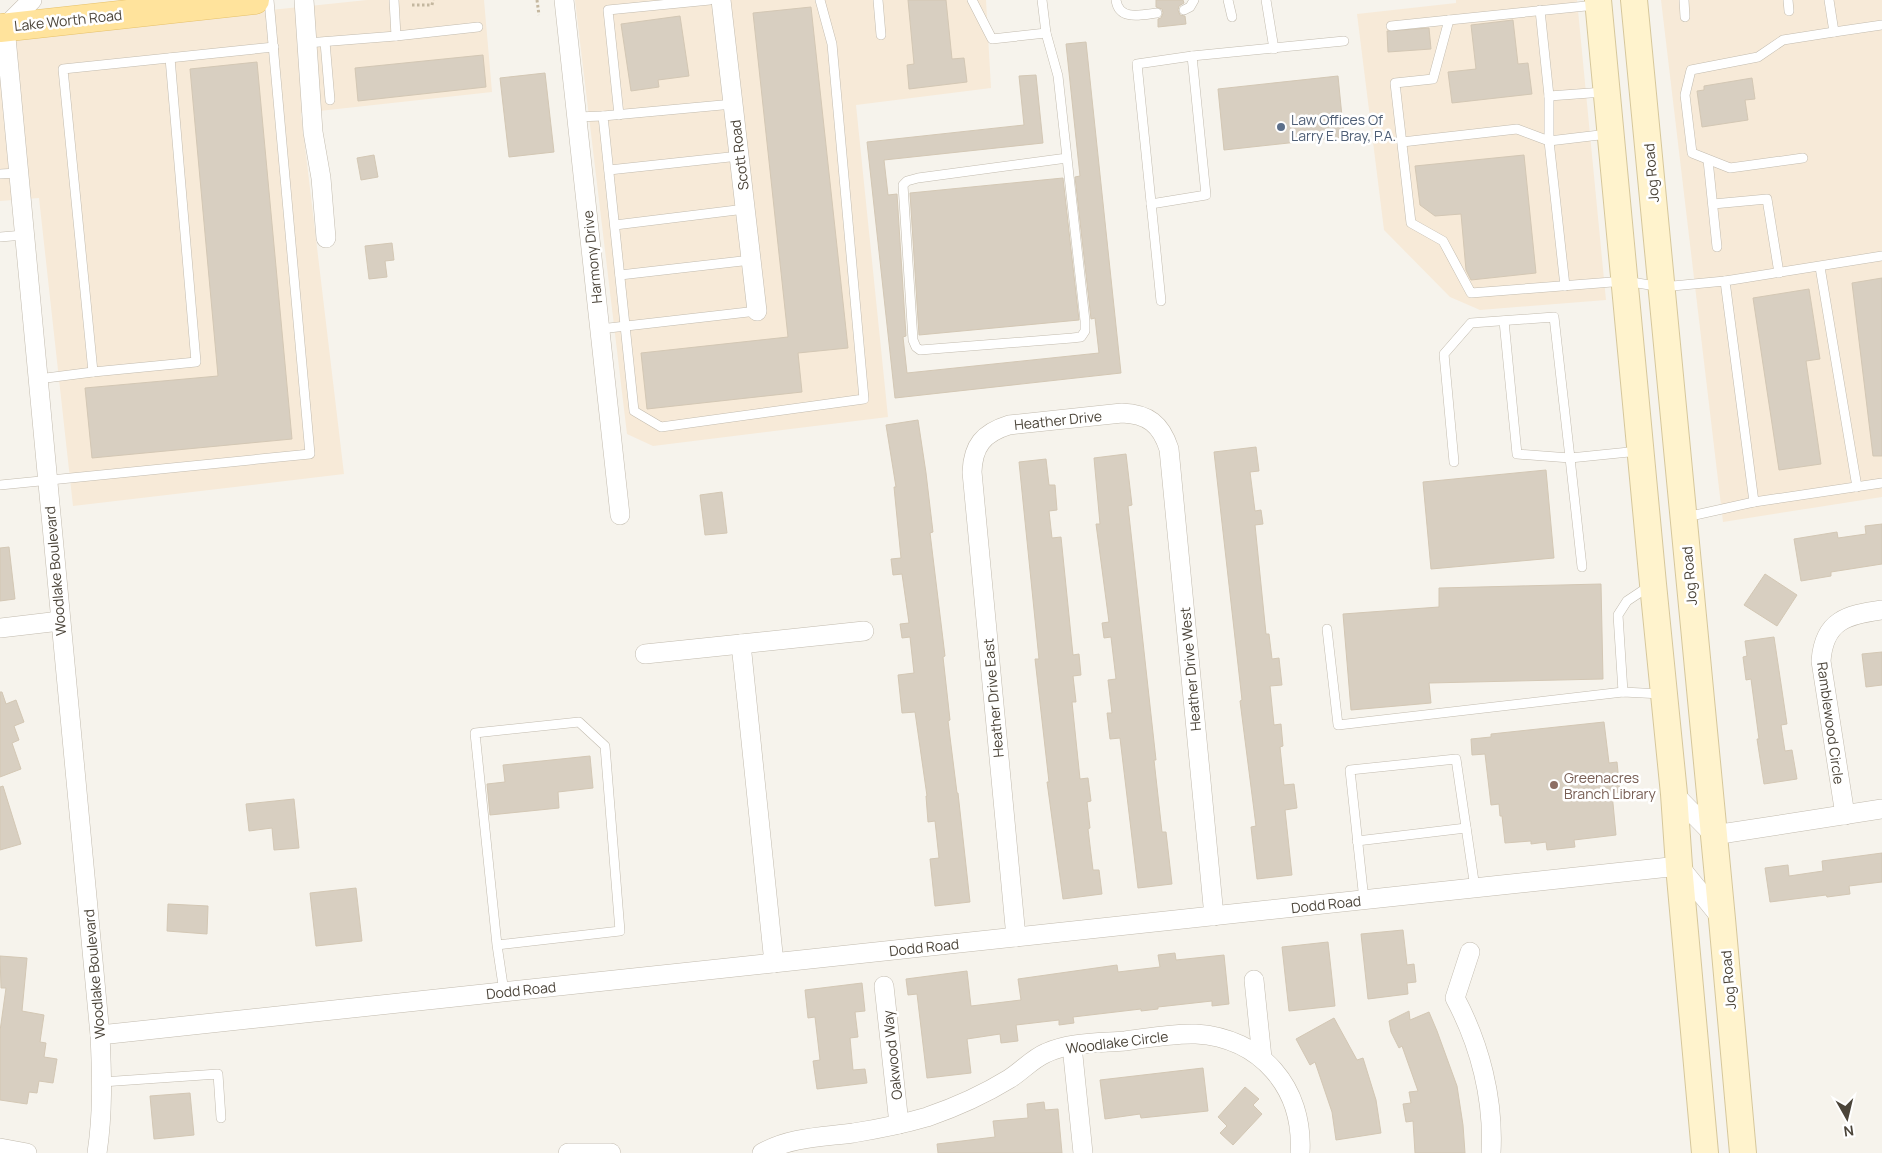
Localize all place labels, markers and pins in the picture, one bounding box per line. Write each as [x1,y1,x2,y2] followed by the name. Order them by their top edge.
[1291,110,1396,145] place label: Law Offices Of Larry E. Bray, P.A.
[1275,121,1287,133] marker: Law Offices Of Larry E. Bray, P.A.
[1564,768,1656,803] place label: Greenacres Branch Library
[1548,779,1560,791] marker: Greenacres Branch Library

